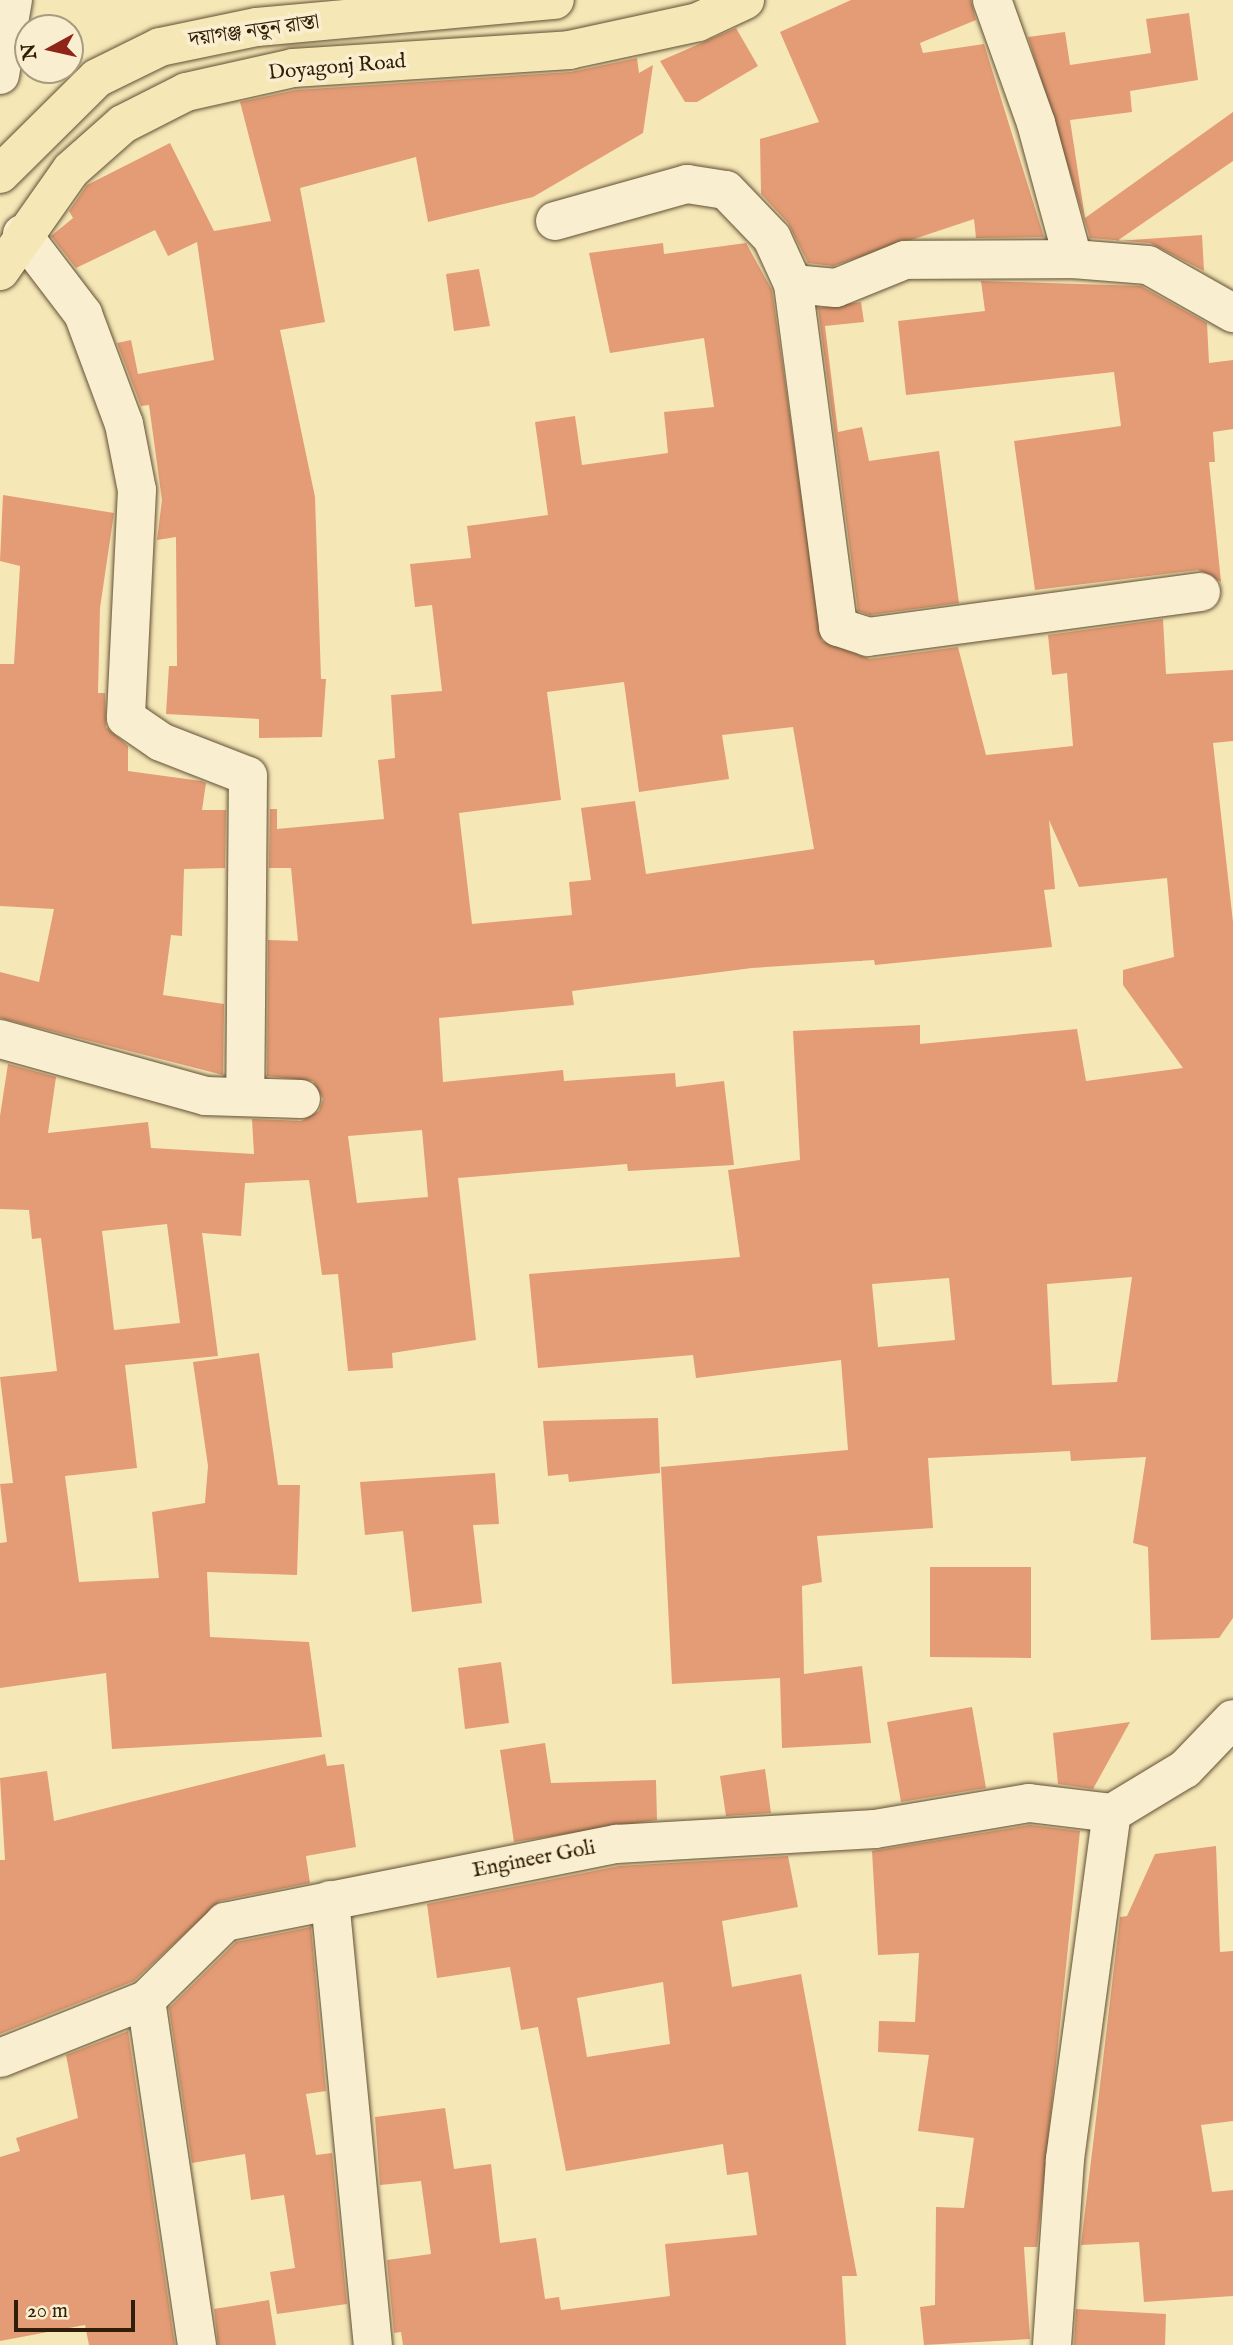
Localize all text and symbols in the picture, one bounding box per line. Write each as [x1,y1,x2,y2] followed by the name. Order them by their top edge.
[187,10,321,54] street label: দয়াগঞ্জ নতুন রাস্তা
[14,14,84,84] north arrow
[17,42,43,61] text: N
[267,49,407,87] street label: Doyagonj Road
[470,1836,598,1884] street label: Engineer Goli
[18,2286,138,2330] scale bar
[27,2298,68,2325] text: 20 m

